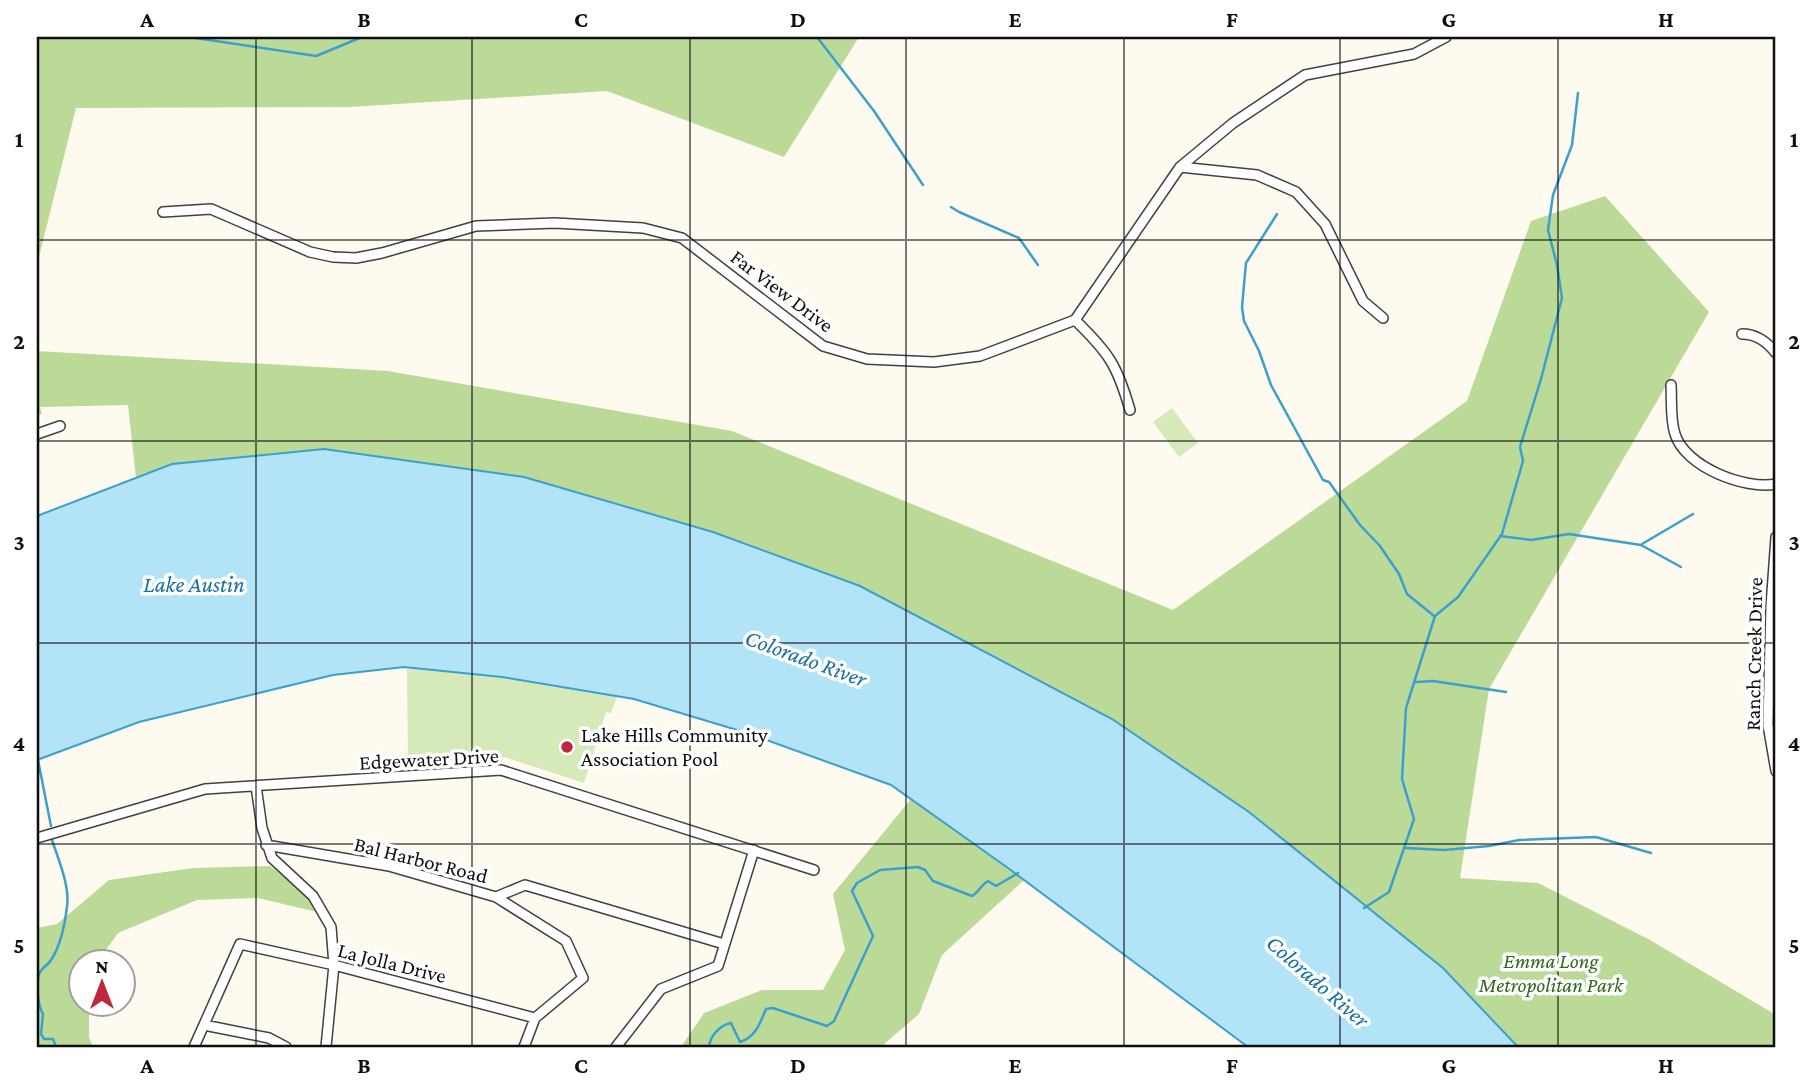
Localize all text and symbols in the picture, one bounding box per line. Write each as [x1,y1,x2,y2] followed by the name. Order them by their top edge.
[139,6,154,32] text: A
[357,6,371,32] text: B
[574,6,588,32] text: C
[790,6,806,32] text: D
[1008,6,1022,32] text: E
[1226,6,1238,32] text: F
[1442,6,1457,32] text: G
[1658,6,1674,32] text: H
[15,126,24,152] text: 1
[1790,126,1799,152] text: 1
[726,245,838,337] street label: Far View Drive
[13,328,25,354] text: 2
[1788,328,1800,354] text: 2
[13,529,25,555] text: 3
[1788,529,1800,555] text: 3
[143,571,245,597] water label: Lake Austin
[1741,577,1767,731] street label: Ranch Creek Drive
[742,624,871,692] water label: Colorado River
[581,723,768,771] place label: Lake Hills Community Association Pool
[13,730,25,756] text: 4
[1788,730,1800,756] text: 4
[559,739,575,755] marker: Lake Hills Community Association Pool
[359,743,499,775] street label: Edgewater Drive
[352,832,490,888] street label: Bal Harbor Road
[1262,930,1375,1033] water label: Colorado River
[13,932,25,958] text: 5
[1788,932,1800,958] text: 5
[335,938,449,988] street label: La Jolla Drive
[66,948,136,1018] north arrow
[1478,949,1624,997] park label: Emma Long Metropolitan Park
[96,956,109,977] text: N
[139,1052,154,1078] text: A
[357,1052,371,1078] text: B
[574,1052,588,1078] text: C
[790,1052,806,1078] text: D
[1008,1052,1022,1078] text: E
[1226,1052,1238,1078] text: F
[1442,1052,1457,1078] text: G
[1658,1052,1674,1078] text: H

